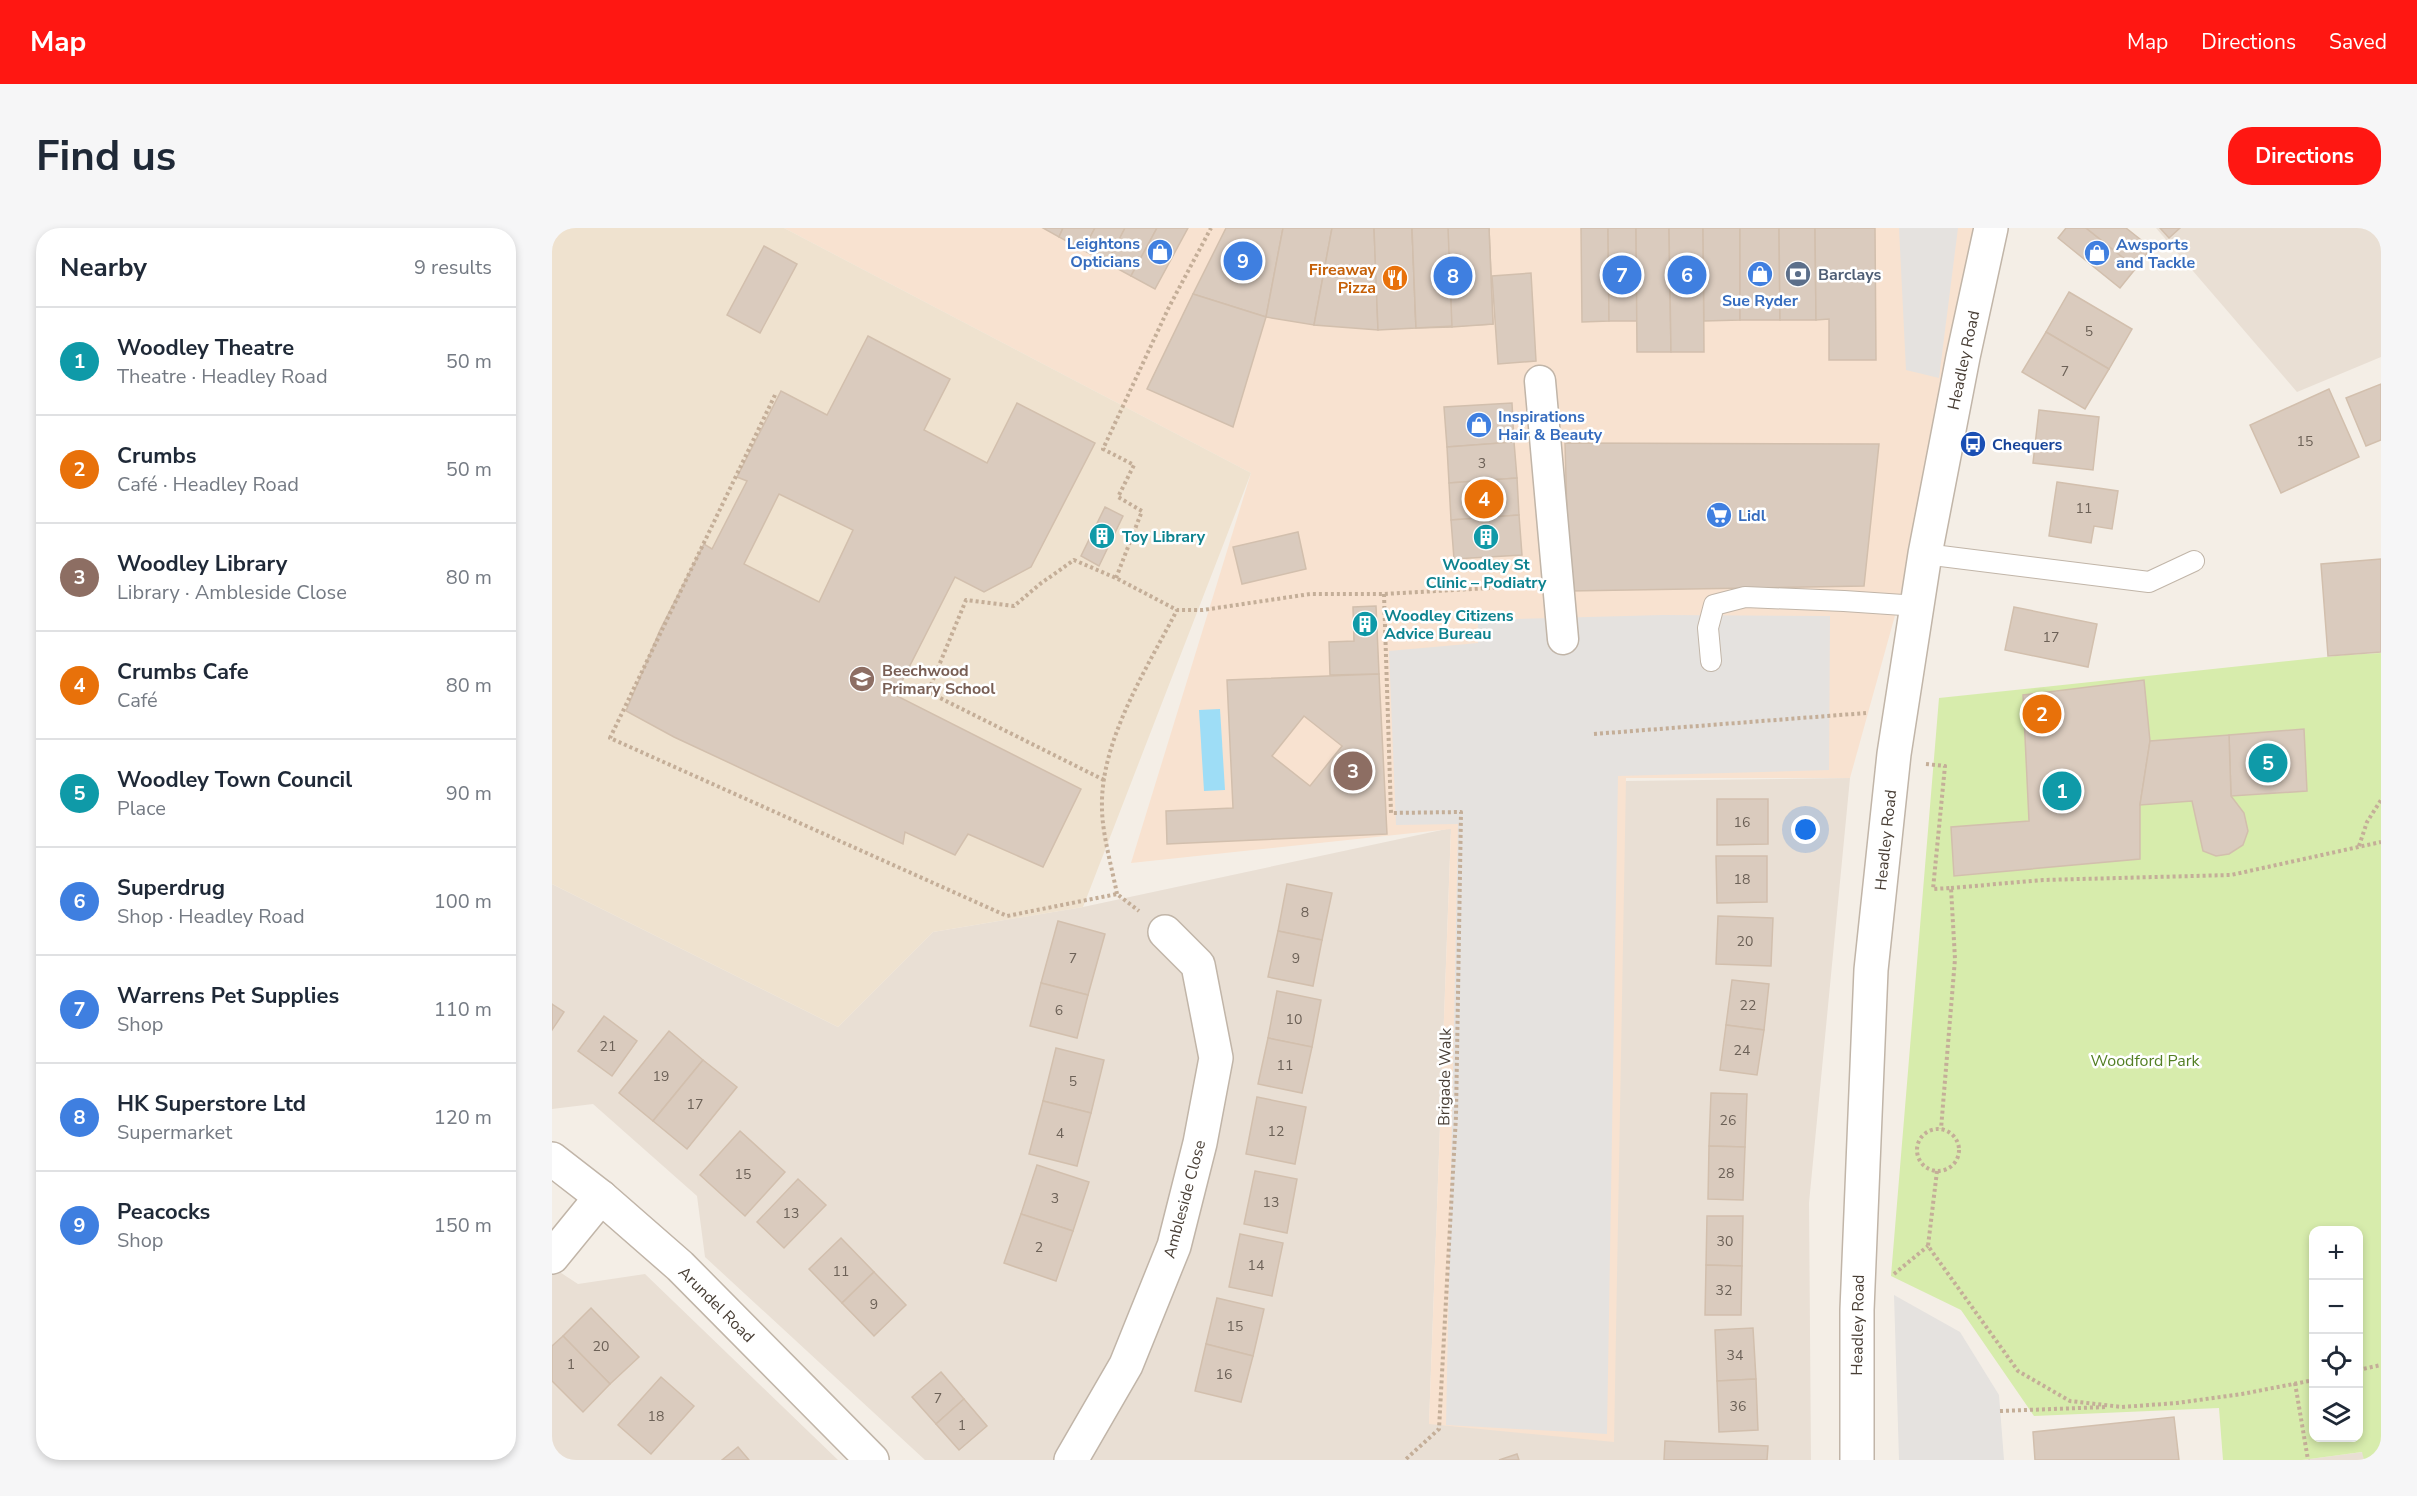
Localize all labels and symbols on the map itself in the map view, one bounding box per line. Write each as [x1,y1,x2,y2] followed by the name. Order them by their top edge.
[1067,233,1140,273] place label: Leightons Opticians
[2116,234,2196,274] place label: Awsports and Tackle
[1145,237,1175,267] shop icon: Leightons Opticians
[1224,238,1262,284] pin: 9
[2082,238,2112,268] shop icon: Awsports and Tackle
[1602,252,1642,298] pin: 7
[1668,252,1706,298] pin: 6
[1434,254,1472,298] pin: 8
[1309,259,1377,299] place label: Fireaway Pizza
[1745,259,1775,289] shop icon: Sue Ryder
[1783,259,1813,289] bank icon: Barclays
[1380,263,1410,293] restaurant icon: Fireaway Pizza
[1818,264,1881,286] place label: Barclays
[1722,290,1799,312] place label: Sue Ryder
[1943,308,1985,412] street label: Headley Road
[2085,322,2093,341] house number: 5
[2061,362,2069,381] house number: 7
[1498,406,1603,446] place label: Inspirations Hair & Beauty
[1464,410,1494,440] shop icon: Inspirations Hair & Beauty
[1958,429,1988,459] bus stop icon: Chequers
[2297,432,2313,451] house number: 15
[1992,434,2063,456] place label: Chequers
[1478,454,1486,473] house number: 3
[1464,476,1504,522] pin: 4
[2076,499,2092,518] house number: 11
[1704,500,1734,530] supermarket icon: Lidl
[1738,505,1766,527] place label: Lidl
[1087,521,1117,551] building icon: Toy Library
[1471,522,1501,552] building icon: Woodley St Clinic – Podiatry
[1122,526,1206,548] place label: Toy Library
[1426,554,1547,594] place label: Woodley St Clinic – Podiatry
[1384,605,1514,645] place label: Woodley Citizens Advice Bureau
[1350,609,1380,639] building icon: Woodley Citizens Advice Bureau
[2043,628,2059,647] house number: 17
[882,660,995,700] place label: Beechwood Primary School
[847,664,877,694] school or university icon: Beechwood Primary School
[2022,692,2062,736] pin: 2
[2248,740,2288,786] pin: 5
[1334,748,1372,794] pin: 3
[2042,768,2082,814] pin: 1
[1870,789,1902,892] street label: Headley Road
[1734,813,1750,832] house number: 16
[1791,815,1820,844] your location
[1734,870,1750,889] house number: 18
[1301,903,1309,922] house number: 8
[1737,932,1753,951] house number: 20
[1069,949,1077,968] house number: 7
[1292,949,1300,968] house number: 9
[1740,996,1756,1015] house number: 22
[1055,1001,1063,1020] house number: 6
[1286,1010,1302,1029] house number: 10
[1433,1027,1457,1126] street label: Brigade Walk
[600,1037,616,1056] house number: 21
[1734,1041,1750,1060] house number: 24
[2091,1050,2200,1072] park label: Woodford Park
[1277,1056,1293,1075] house number: 11
[653,1067,669,1086] house number: 19
[1069,1072,1077,1091] house number: 5
[687,1095,703,1114] house number: 17
[1720,1111,1736,1130] house number: 26
[1268,1122,1284,1141] house number: 12
[1056,1124,1064,1143] house number: 4
[1159,1138,1211,1261] street label: Ambleside Close
[1718,1164,1734,1183] house number: 28
[735,1165,751,1184] house number: 15
[1051,1189,1059,1208] house number: 3
[1263,1193,1279,1212] house number: 13
[783,1204,799,1223] house number: 13
[1717,1232,1733,1251] house number: 30
[1035,1238,1043,1257] house number: 2
[1248,1256,1264,1275] house number: 14
[673,1262,759,1348] street label: Arundel Road
[833,1262,849,1281] house number: 11
[1846,1274,1870,1376] street label: Headley Road
[1716,1281,1732,1300] house number: 32
[870,1295,878,1314] house number: 9
[1227,1317,1243,1336] house number: 15
[593,1337,609,1356] house number: 20
[1727,1346,1743,1365] house number: 34
[567,1355,575,1374] house number: 1
[1216,1365,1232,1384] house number: 16
[934,1389,942,1408] house number: 7
[1730,1397,1746,1416] house number: 36
[648,1407,664,1426] house number: 18
[958,1416,966,1435] house number: 1

